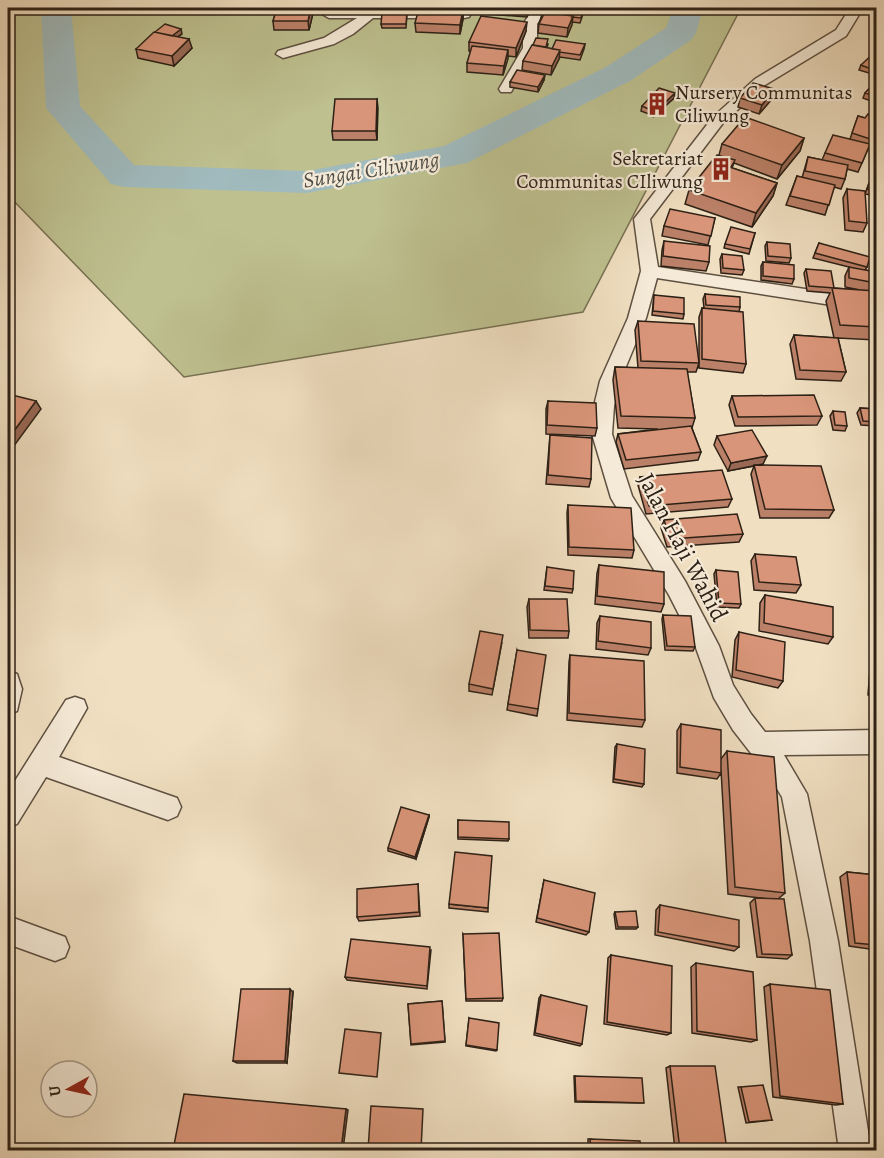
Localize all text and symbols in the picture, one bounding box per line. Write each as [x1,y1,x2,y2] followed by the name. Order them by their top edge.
[675,79,852,129] place label: Nursery Communitas Ciliwung
[644,91,670,117] building icon: Nursery Communitas Ciliwung
[301,144,442,196] water label: Sungai Ciliwung
[516,145,703,195] place label: Sekretariat Communitas CIliwung
[708,156,734,182] building icon: Sekretariat Communitas CIliwung
[630,467,736,627] street label: Jalan Haji Wahid
[39,1059,99,1119] north arrow
[43,1084,67,1098] text: U

